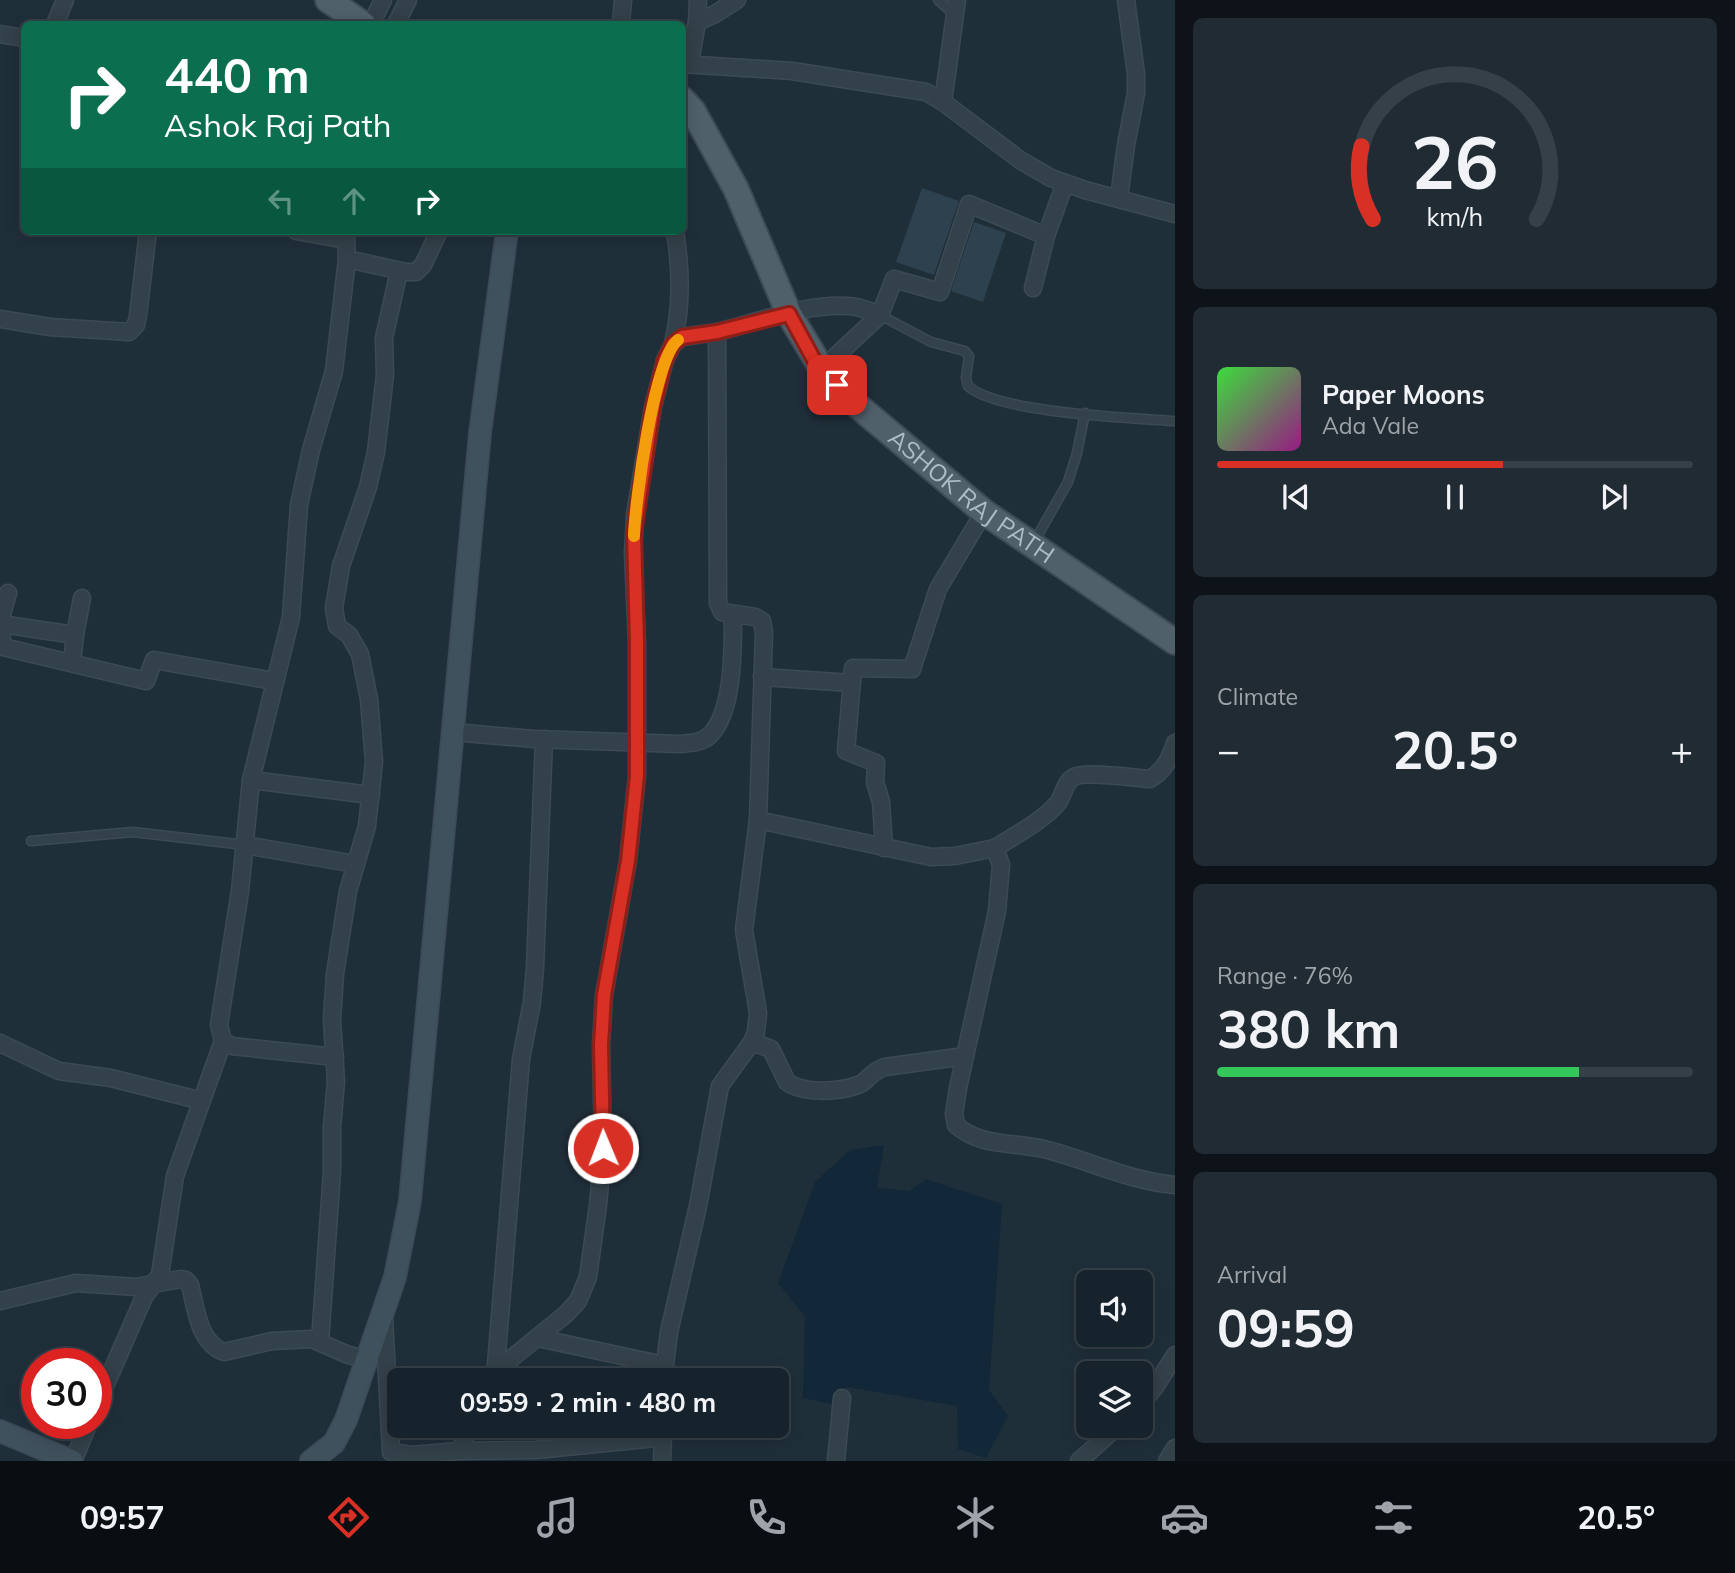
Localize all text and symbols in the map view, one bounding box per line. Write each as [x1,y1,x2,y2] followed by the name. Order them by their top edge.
[164,44,310,105] text: 440 m
[49,49,140,140] icon: right
[164,105,392,145] text: Ashok Raj Path
[1411,117,1499,208] text: 26
[262,182,300,220] icon: left
[335,182,373,220] icon: ahead
[408,182,446,220] icon: right
[1427,201,1483,232] text: km/h
[807,355,867,415] pin
[818,366,856,404] icon: arrive
[1322,378,1485,411] text: Paper Moons
[1322,411,1419,440] text: Ada Vale
[883,422,1060,569] street label: ASHOK RAJ PATH
[1277,478,1315,516] icon: previous
[1436,478,1474,516] icon: pause
[1595,478,1633,516] icon: next
[1217,682,1298,711] text: Climate
[1392,717,1518,782] text: 20.5°
[1217,726,1240,774] text: −
[1670,726,1693,774] text: +
[1217,961,1353,990] text: Range · 76%
[1217,996,1400,1061] text: 380 km
[566,1111,640,1185] position arrow
[1217,1260,1287,1289] text: Arrival
[1076,1270,1153,1438] map controls
[1076,1270,1153,1347] button: sound
[1217,1295,1355,1360] text: 09:59
[21,1348,112,1439] speed limit sign: 30
[1076,1361,1153,1438] button: layers
[460,1386,716,1419] text: 09:59 · 2 min · 480 m
[324,1493,373,1542] icon: directions
[533,1493,582,1542] icon: music
[742,1493,791,1542] icon: phone
[951,1493,1000,1542] icon: climate
[1160,1493,1209,1542] icon: car
[1369,1493,1418,1542] icon: filters
[80,1497,165,1537] text: 09:57
[1577,1497,1655,1537] text: 20.5°

